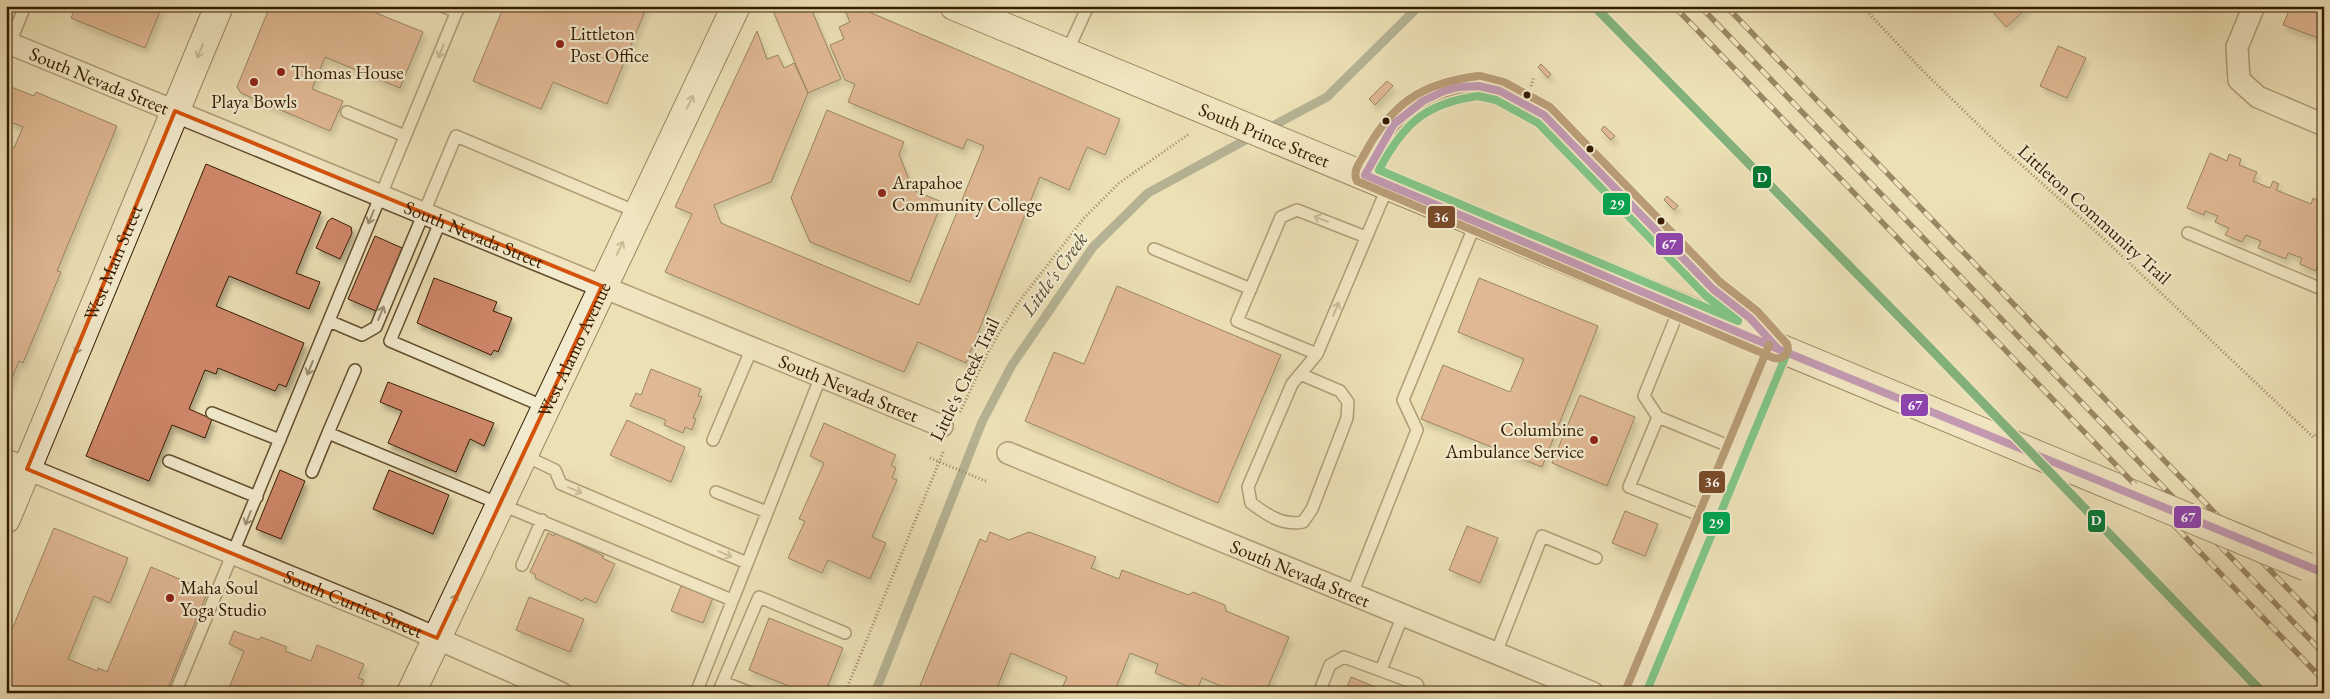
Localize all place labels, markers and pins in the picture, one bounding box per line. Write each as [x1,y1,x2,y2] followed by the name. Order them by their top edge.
[570,21,649,68] place label: Littleton Post Office
[554,38,566,50] marker: Littleton Post Office
[291,60,404,85] place label: Thomas House
[275,66,287,78] marker: Thomas House
[248,76,260,88] marker: Playa Bowls
[211,89,297,114] place label: Playa Bowls
[1522,90,1532,100] unlabelled marker
[1381,116,1391,126] unlabelled marker
[1585,144,1595,154] unlabelled marker
[891,170,1042,217] place label: Arapahoe Community College
[876,187,888,199] marker: Arapahoe Community College
[1656,216,1666,226] unlabelled marker
[1444,417,1584,464] place label: Columbine Ambulance Service
[1588,434,1600,446] marker: Columbine Ambulance Service
[180,575,267,622] place label: Maha Soul Yoga Studio
[164,592,176,604] marker: Maha Soul Yoga Studio

